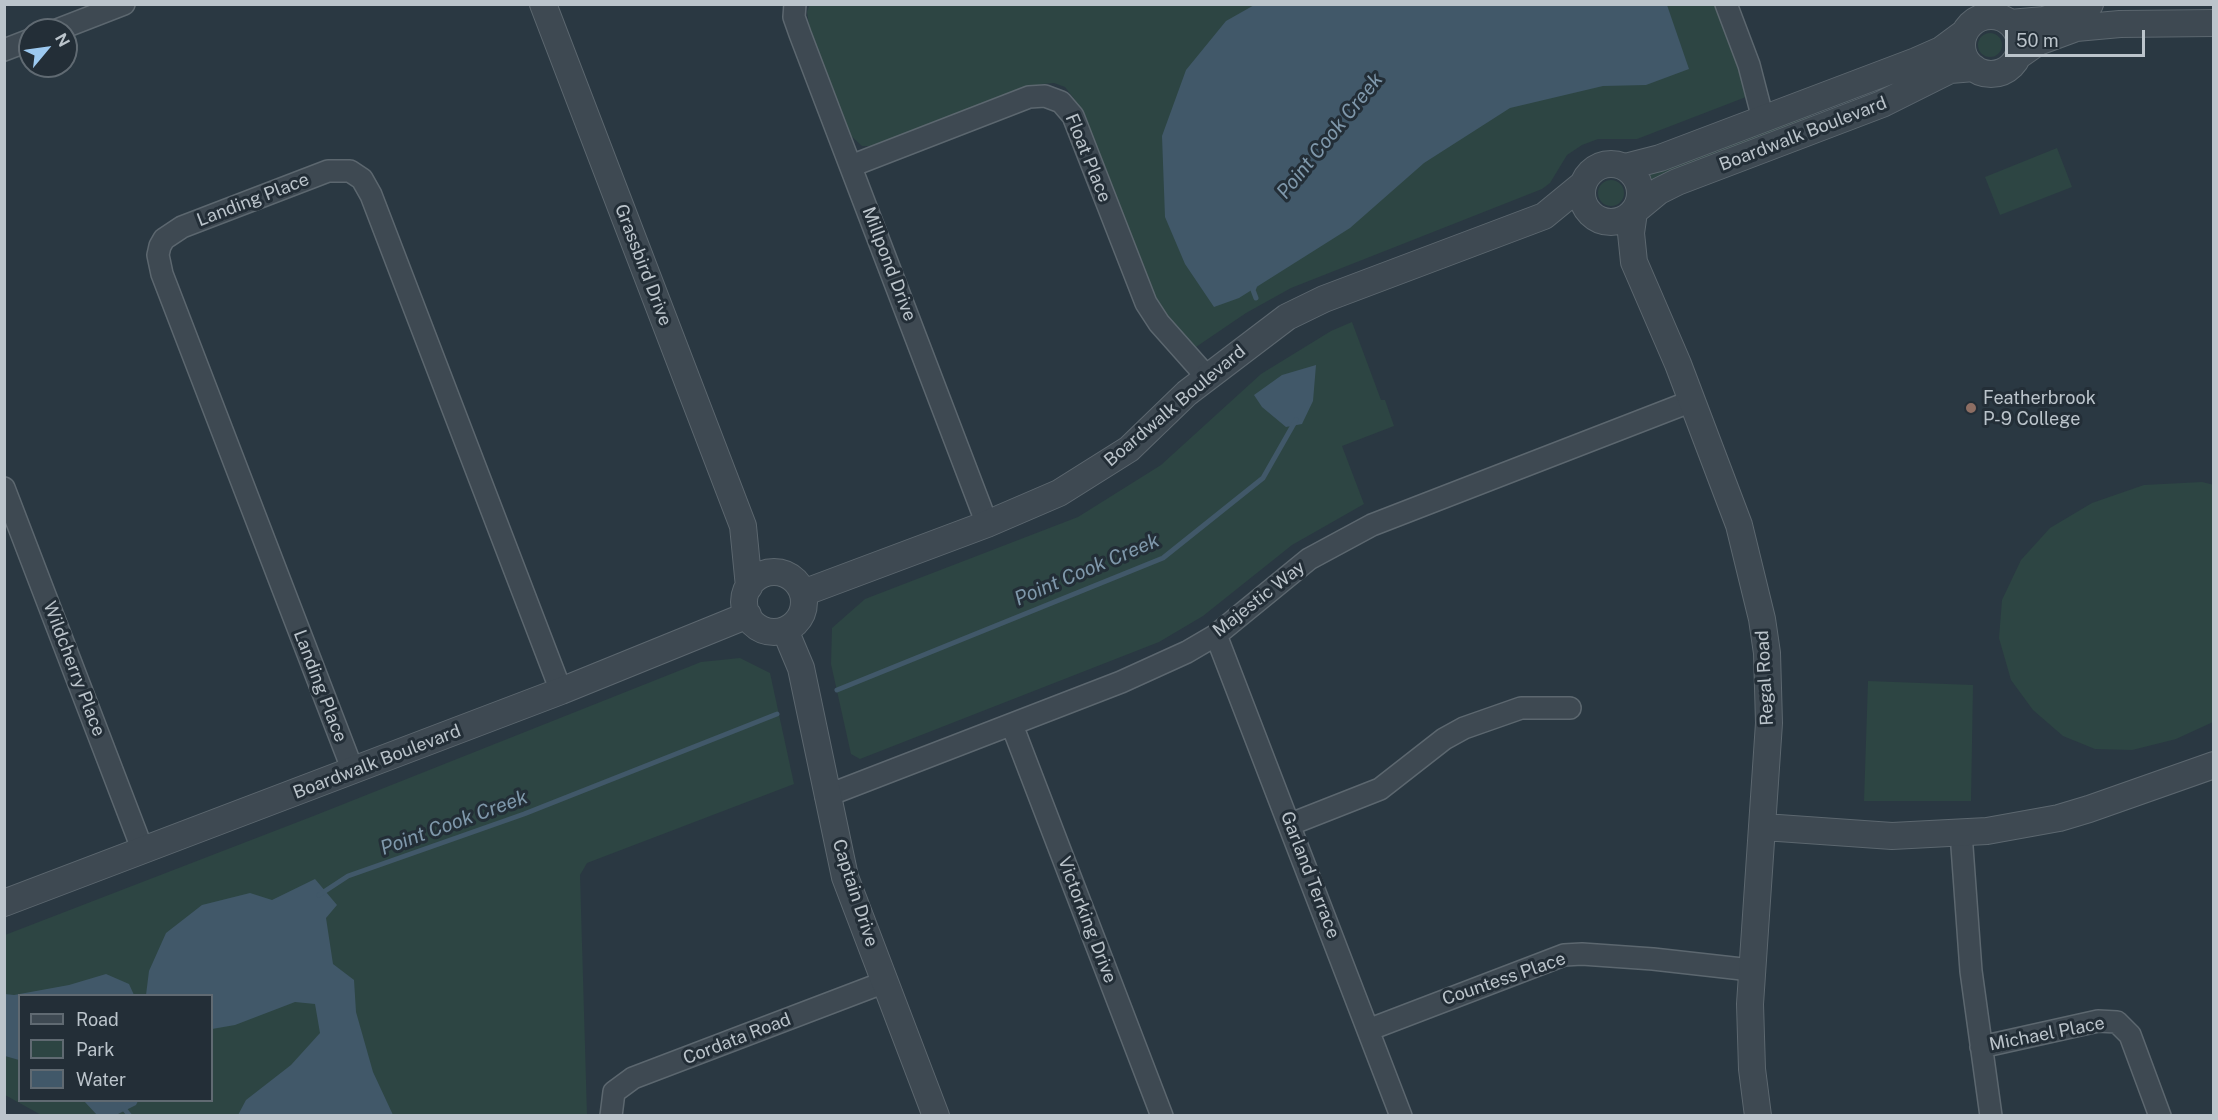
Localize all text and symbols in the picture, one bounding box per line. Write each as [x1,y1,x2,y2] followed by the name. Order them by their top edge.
[18,18,78,78] north arrow
[2008,18,2148,56] scale bar
[51,30,74,50] text: N
[2016,30,2059,51] text: 50 m
[1272,68,1388,204] water label: Point Cook Creek
[1716,92,1890,176] street label: Boardwalk Boulevard
[1060,111,1116,205] street label: Float Place
[194,169,312,231] street label: Landing Place
[610,201,676,329] street label: Grassbird Drive
[857,204,921,324] street label: Millpond Drive
[1100,341,1250,471] street label: Boardwalk Boulevard
[1983,387,2096,430] place label: Featherbrook P-9 College
[1964,401,1978,415] marker: Featherbrook P-9 College
[1011,529,1163,611] water label: Point Cook Creek
[1209,556,1309,642] street label: Majestic Way
[38,599,110,739] street label: Wildcherry Place
[289,627,351,745] street label: Landing Place
[1752,630,1778,726] street label: Regal Road
[290,720,464,804] street label: Boardwalk Boulevard
[377,785,531,861] water label: Point Cook Creek
[1276,808,1344,942] street label: Garland Terrace
[827,836,883,950] street label: Captain Drive
[1053,854,1121,986] street label: Victorking Drive
[1439,948,1569,1010] street label: Countess Place
[18,994,213,1102] legend
[76,1009,119,1030] text: Road
[680,1009,794,1069] street label: Cordata Road
[1987,1012,2107,1056] street label: Michael Place
[76,1039,114,1060] text: Park
[76,1069,126,1090] text: Water

